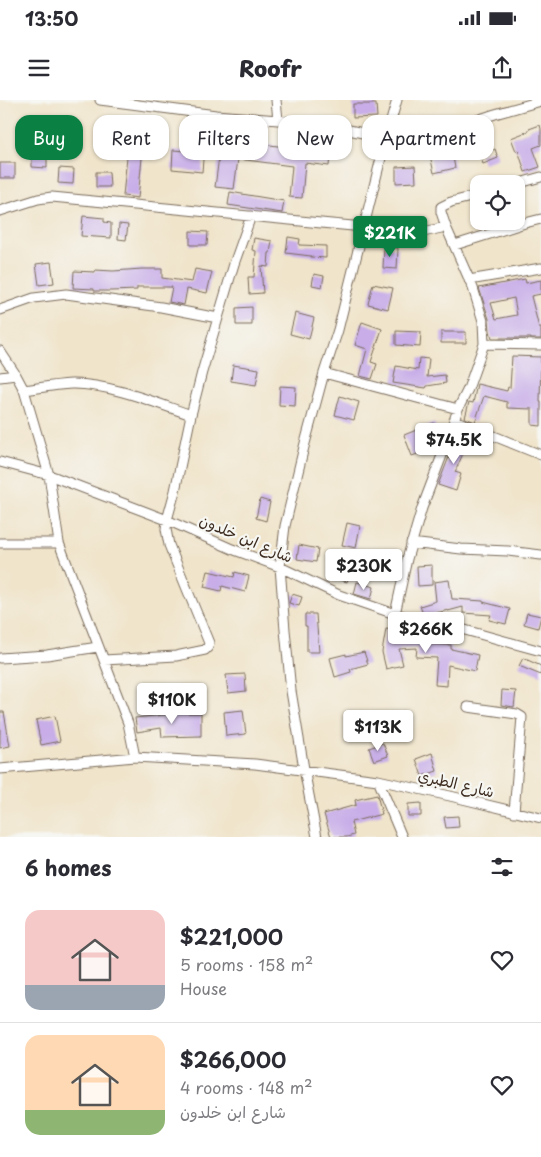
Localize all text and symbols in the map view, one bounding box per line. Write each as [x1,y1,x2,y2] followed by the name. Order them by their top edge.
[25,4,78,32] text: 13:50
[239,51,302,84] text: Roofr
[25,54,53,82] icon: menu
[488,54,516,82] icon: share
[15,115,83,160] chip: Buy
[93,115,169,160] chip: Rent
[179,115,268,160] chip: Filters
[278,115,352,160] chip: New
[362,115,494,160] chip: Apartment
[470,175,525,230] map controls
[470,175,525,230] button: locate
[355,216,425,258] pin: $221K
[364,220,416,244] text: $221K
[413,422,495,465] pin: $74.5K
[426,427,482,451] text: $74.5K
[196,508,297,568] street label: شارع ابن خلدون
[329,548,399,591] pin: $230K
[336,553,392,577] text: $230K
[391,612,461,654] pin: $266K
[399,616,453,640] text: $266K
[137,682,207,725] pin: $110K
[148,687,196,711] text: $110K
[343,710,413,752] pin: $113K
[354,714,402,738] text: $113K
[416,763,497,803] street label: شارع الطبري
[25,851,111,883] text: 6 homes
[488,853,516,881] icon: filters
[180,920,283,952] text: $221,000
[65,930,125,990] icon: home
[488,946,516,974] icon: heart
[180,952,313,976] text: 5 rooms · 158 m²
[180,976,227,1000] text: House
[180,1043,286,1075] text: $266,000
[65,1055,125,1115] icon: home
[488,1071,516,1099] icon: heart
[180,1075,313,1099] text: 4 rooms · 148 m²
[180,1099,286,1123] text: شارع ابن خلدون

